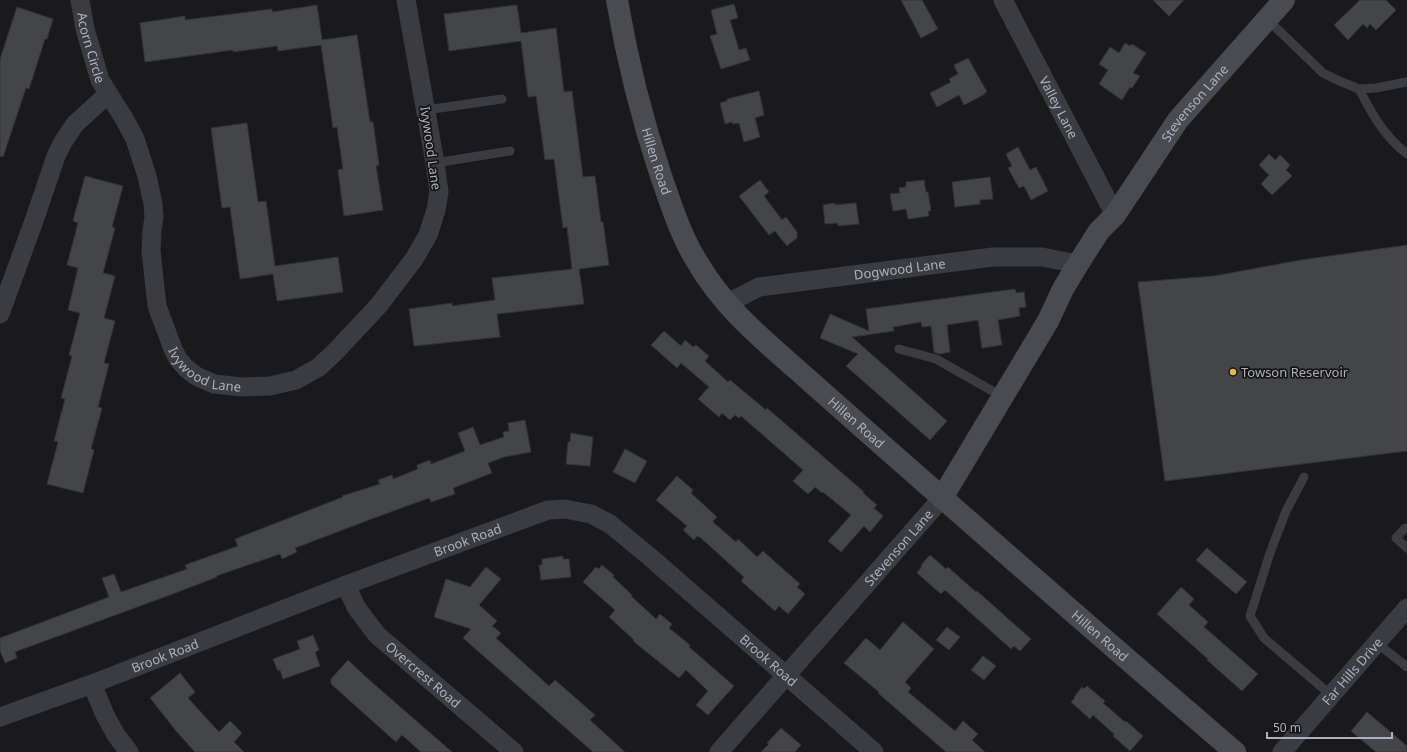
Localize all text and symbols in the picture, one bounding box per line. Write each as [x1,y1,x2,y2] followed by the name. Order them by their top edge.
[73,11,109,85] street label: Acorn Circle
[1157,60,1232,145] street label: Stevenson Lane
[1035,73,1083,142] street label: Valley Lane
[416,105,446,191] street label: Ivywood Lane
[637,125,676,197] street label: Hillen Road
[853,254,947,284] street label: Dogwood Lane
[164,344,242,396] street label: Ivywood Lane
[1241,363,1349,381] place label: Towson Reservoir
[1228,367,1238,377] marker: Towson Reservoir
[824,392,889,452] street label: Hillen Road
[860,506,937,590] street label: Stevenson Lane
[431,519,504,561] street label: Brook Road
[1068,606,1132,665] street label: Hillen Road
[736,630,801,690] street label: Brook Road
[1318,633,1387,709] street label: Far Hills Drive
[129,634,201,677] street label: Brook Road
[382,637,465,712] street label: Overcrest Road
[1267,714,1392,740] scale bar
[1273,719,1301,736] text: 50 m

